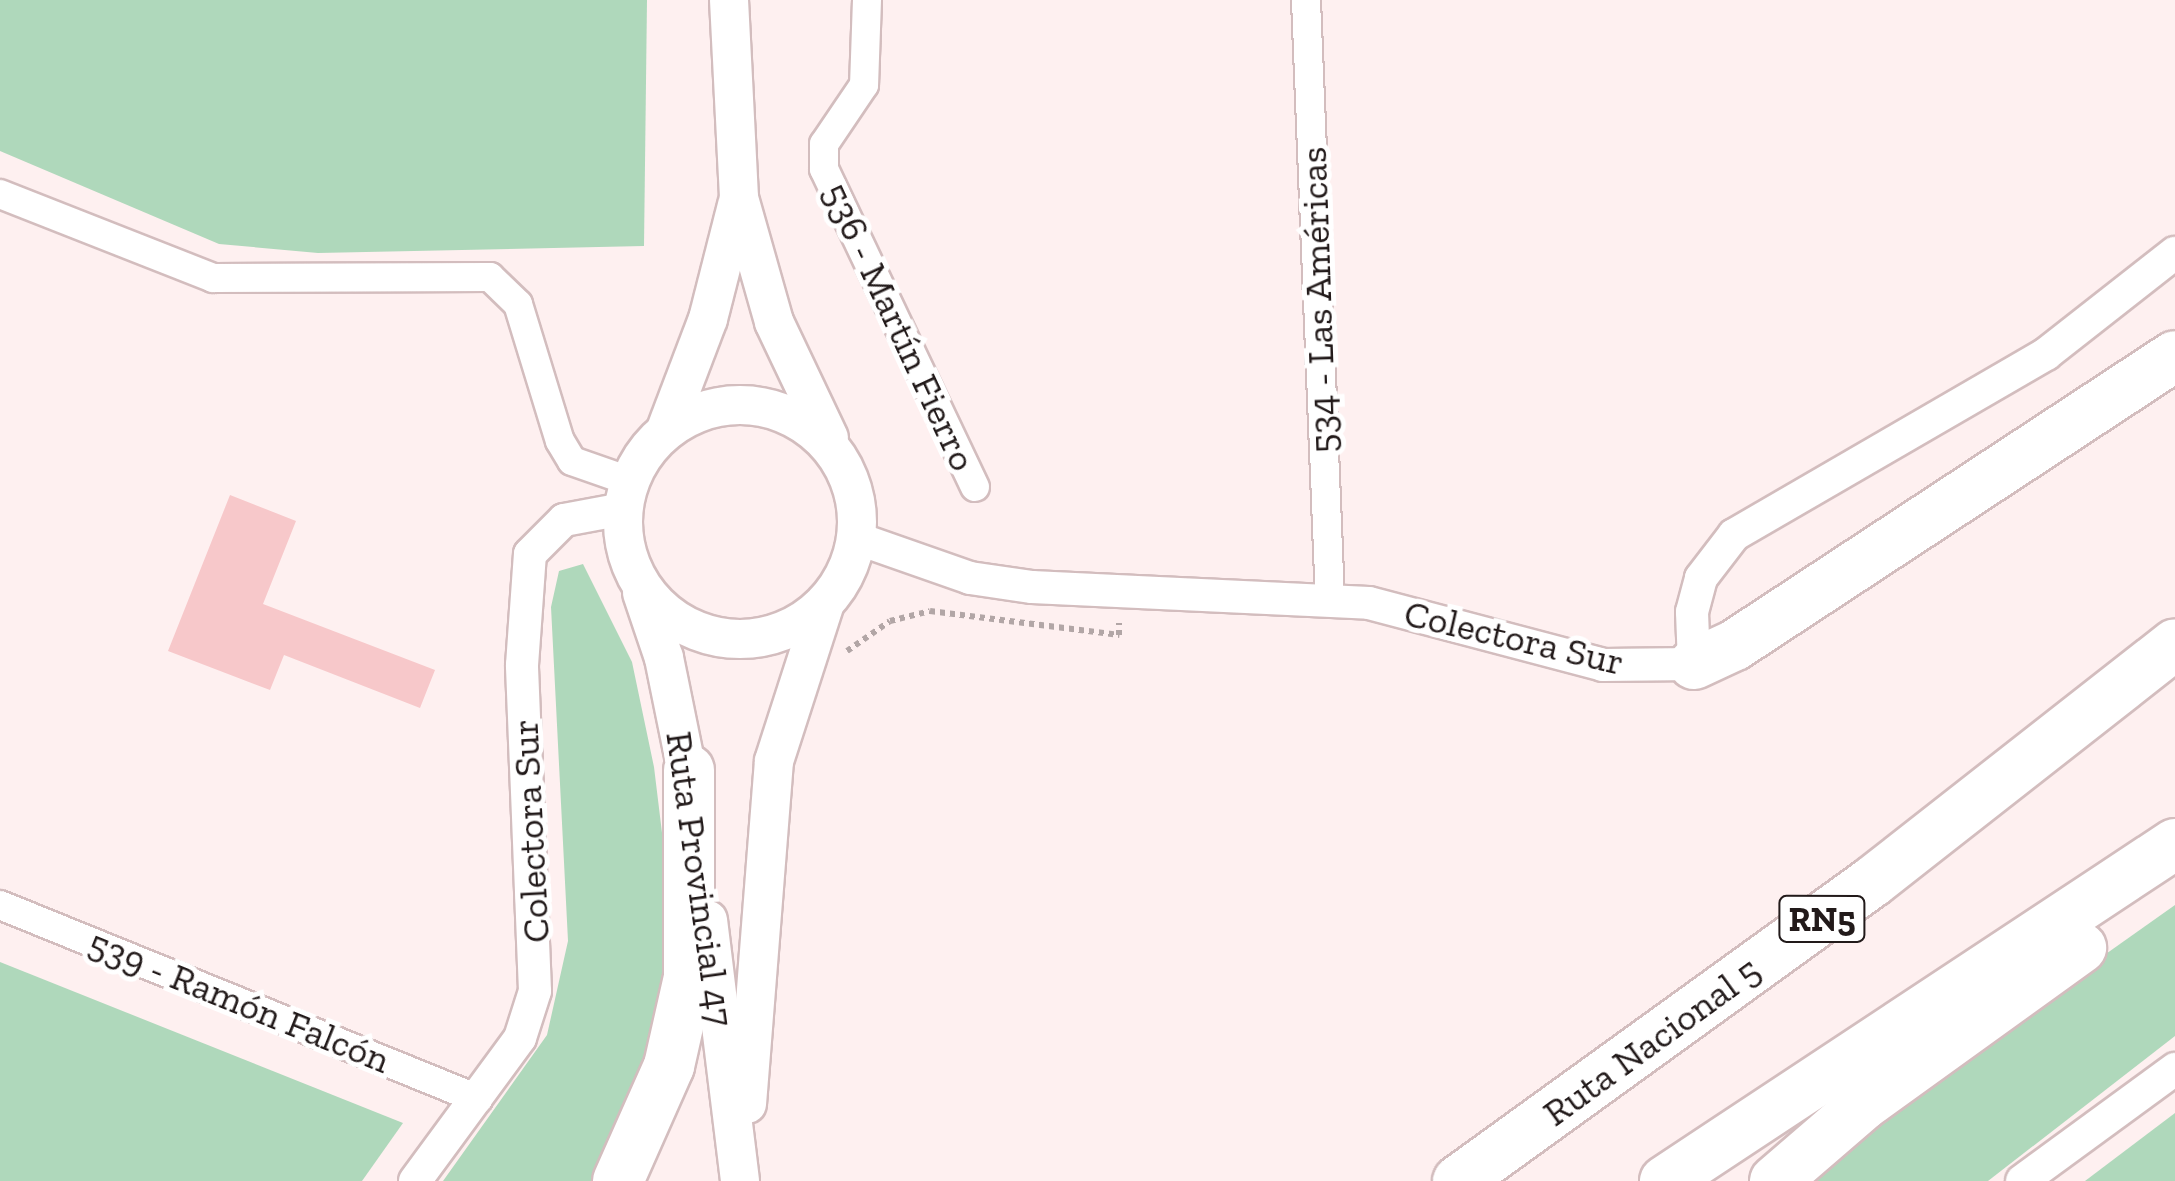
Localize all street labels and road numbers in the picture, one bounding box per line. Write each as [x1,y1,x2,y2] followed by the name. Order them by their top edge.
[1291,145,1347,455] street label: 534 - Las Américas
[812,176,986,478] street label: 536 - Martín Fierro
[1400,591,1628,685] street label: Colectora Sur
[502,718,560,944] street label: Colectora Sur
[656,729,742,1029] street label: Ruta Provincial 47
[1777,889,1867,949] road number: RN5
[82,921,396,1083] street label: 539 - Ramón Falcón
[1535,948,1769,1136] street label: Ruta Nacional 5

